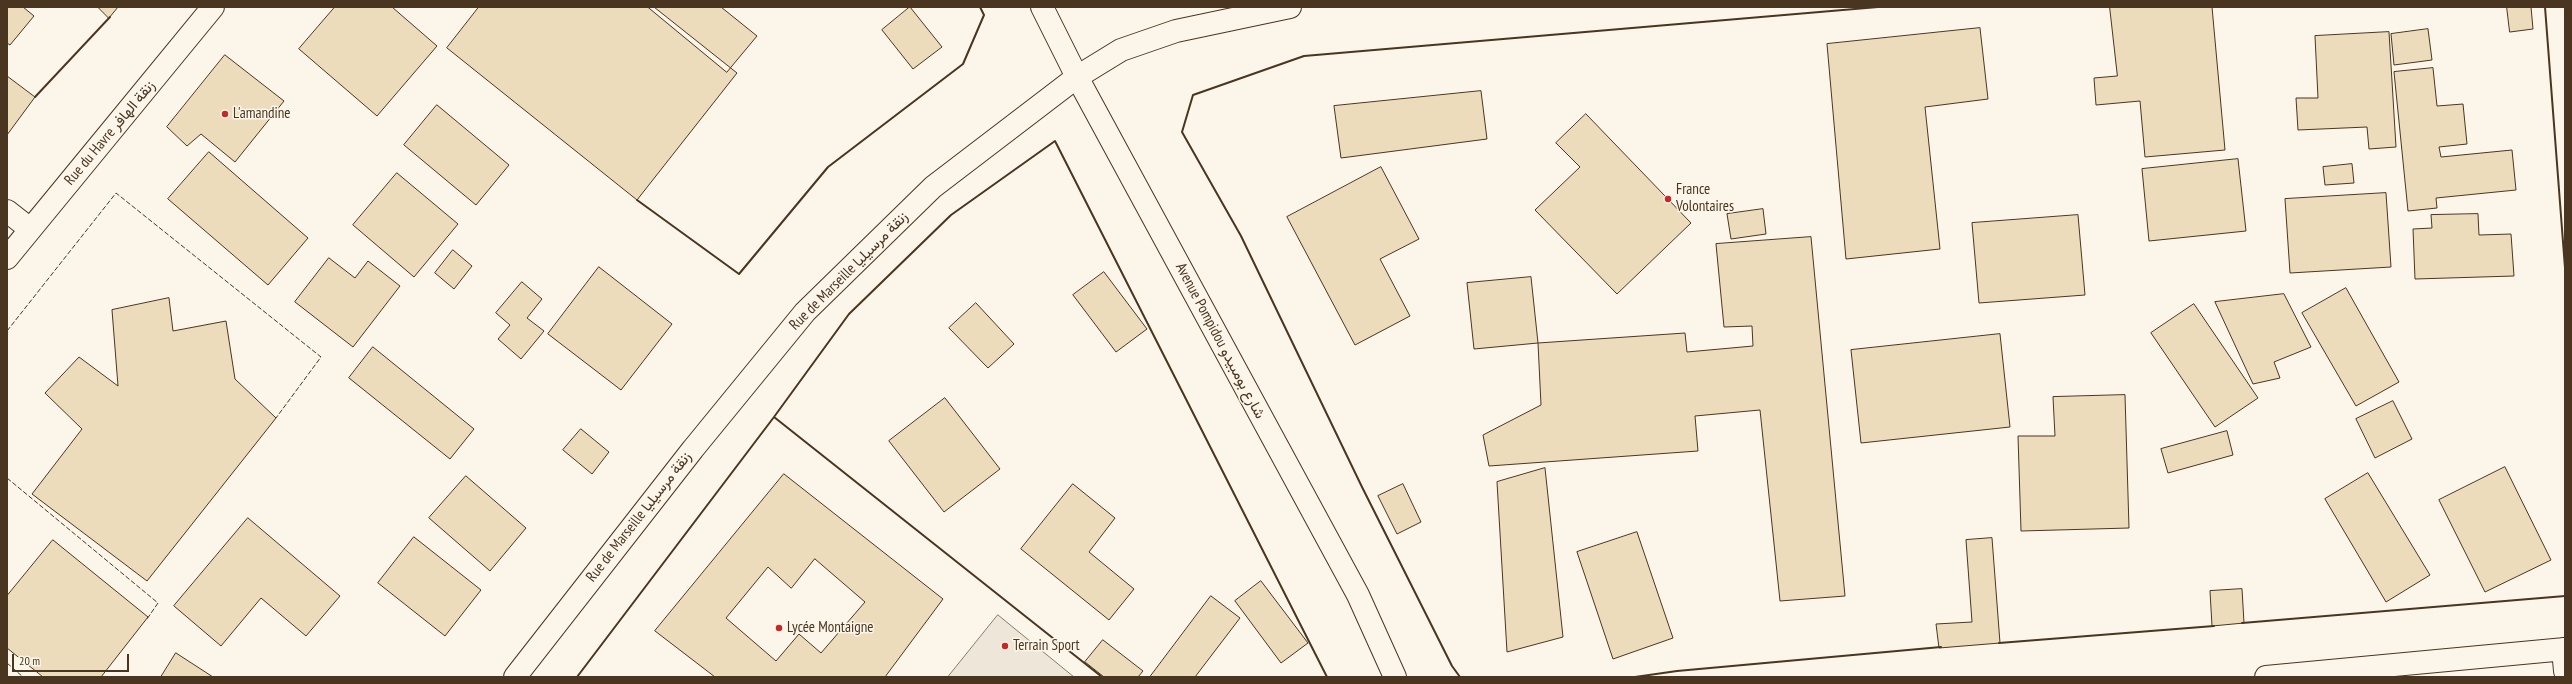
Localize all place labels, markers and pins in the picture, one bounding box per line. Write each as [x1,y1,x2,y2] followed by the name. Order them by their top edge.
[233,105,291,123] place label: L'amandine
[220,109,230,119] marker: L'amandine
[1676,181,1734,216] place label: France Volontaires
[1663,194,1673,204] marker: France Volontaires
[787,619,874,637] place label: Lycée Montaigne
[774,623,784,633] marker: Lycée Montaigne
[1013,637,1080,655] place label: Terrain Sport
[1000,641,1010,651] marker: Terrain Sport

